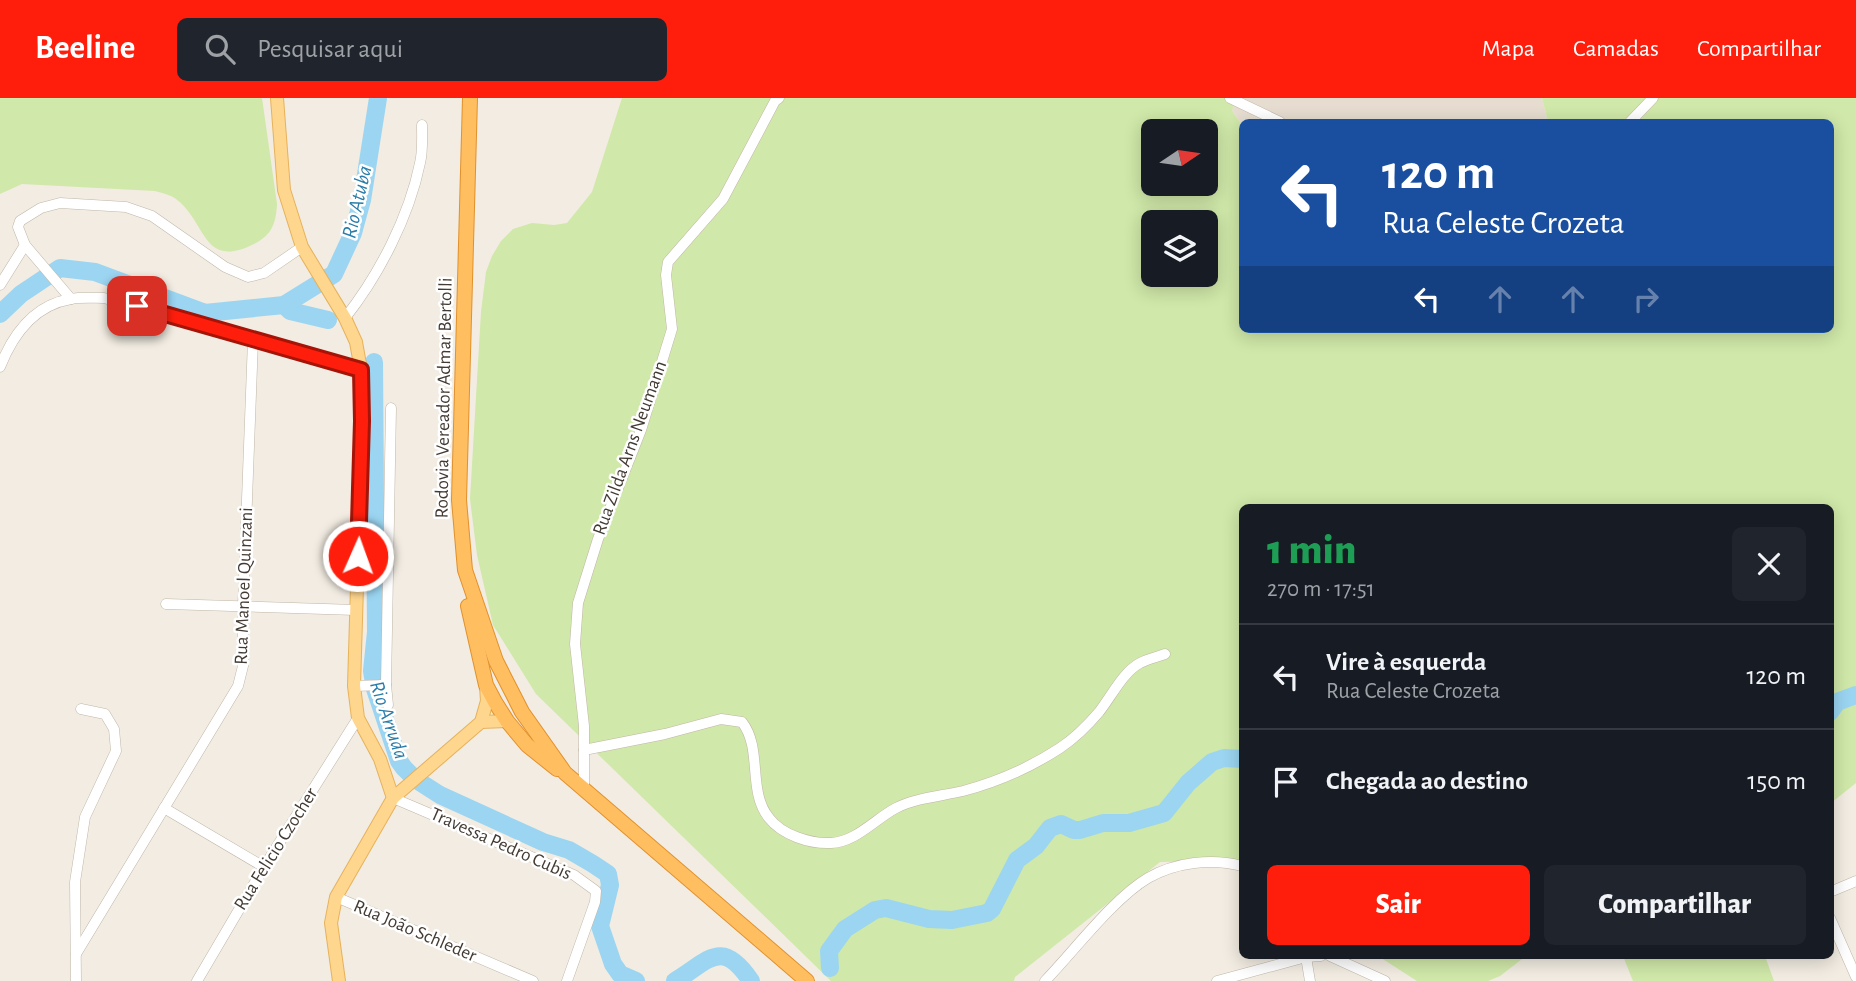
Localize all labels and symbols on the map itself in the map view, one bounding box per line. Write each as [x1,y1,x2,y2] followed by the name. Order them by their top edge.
[1141,119,1218,196] north arrow
[338,164,376,240] water label: Rio Atuba
[107,276,167,336] pin
[432,277,456,519] street label: Rodovia Vereador Admar Bertolli
[590,358,670,538] street label: Rua Zilda Arns Neumann
[232,507,256,665] street label: Rua Manoel Quinzani
[321,519,395,593] position arrow
[366,678,412,762] water label: Rio Arruda
[231,784,321,914] street label: Rua Felicio Czocher
[428,804,574,884] street label: Travessa Pedro Cubis
[351,897,479,965] street label: Rua João Schleder

